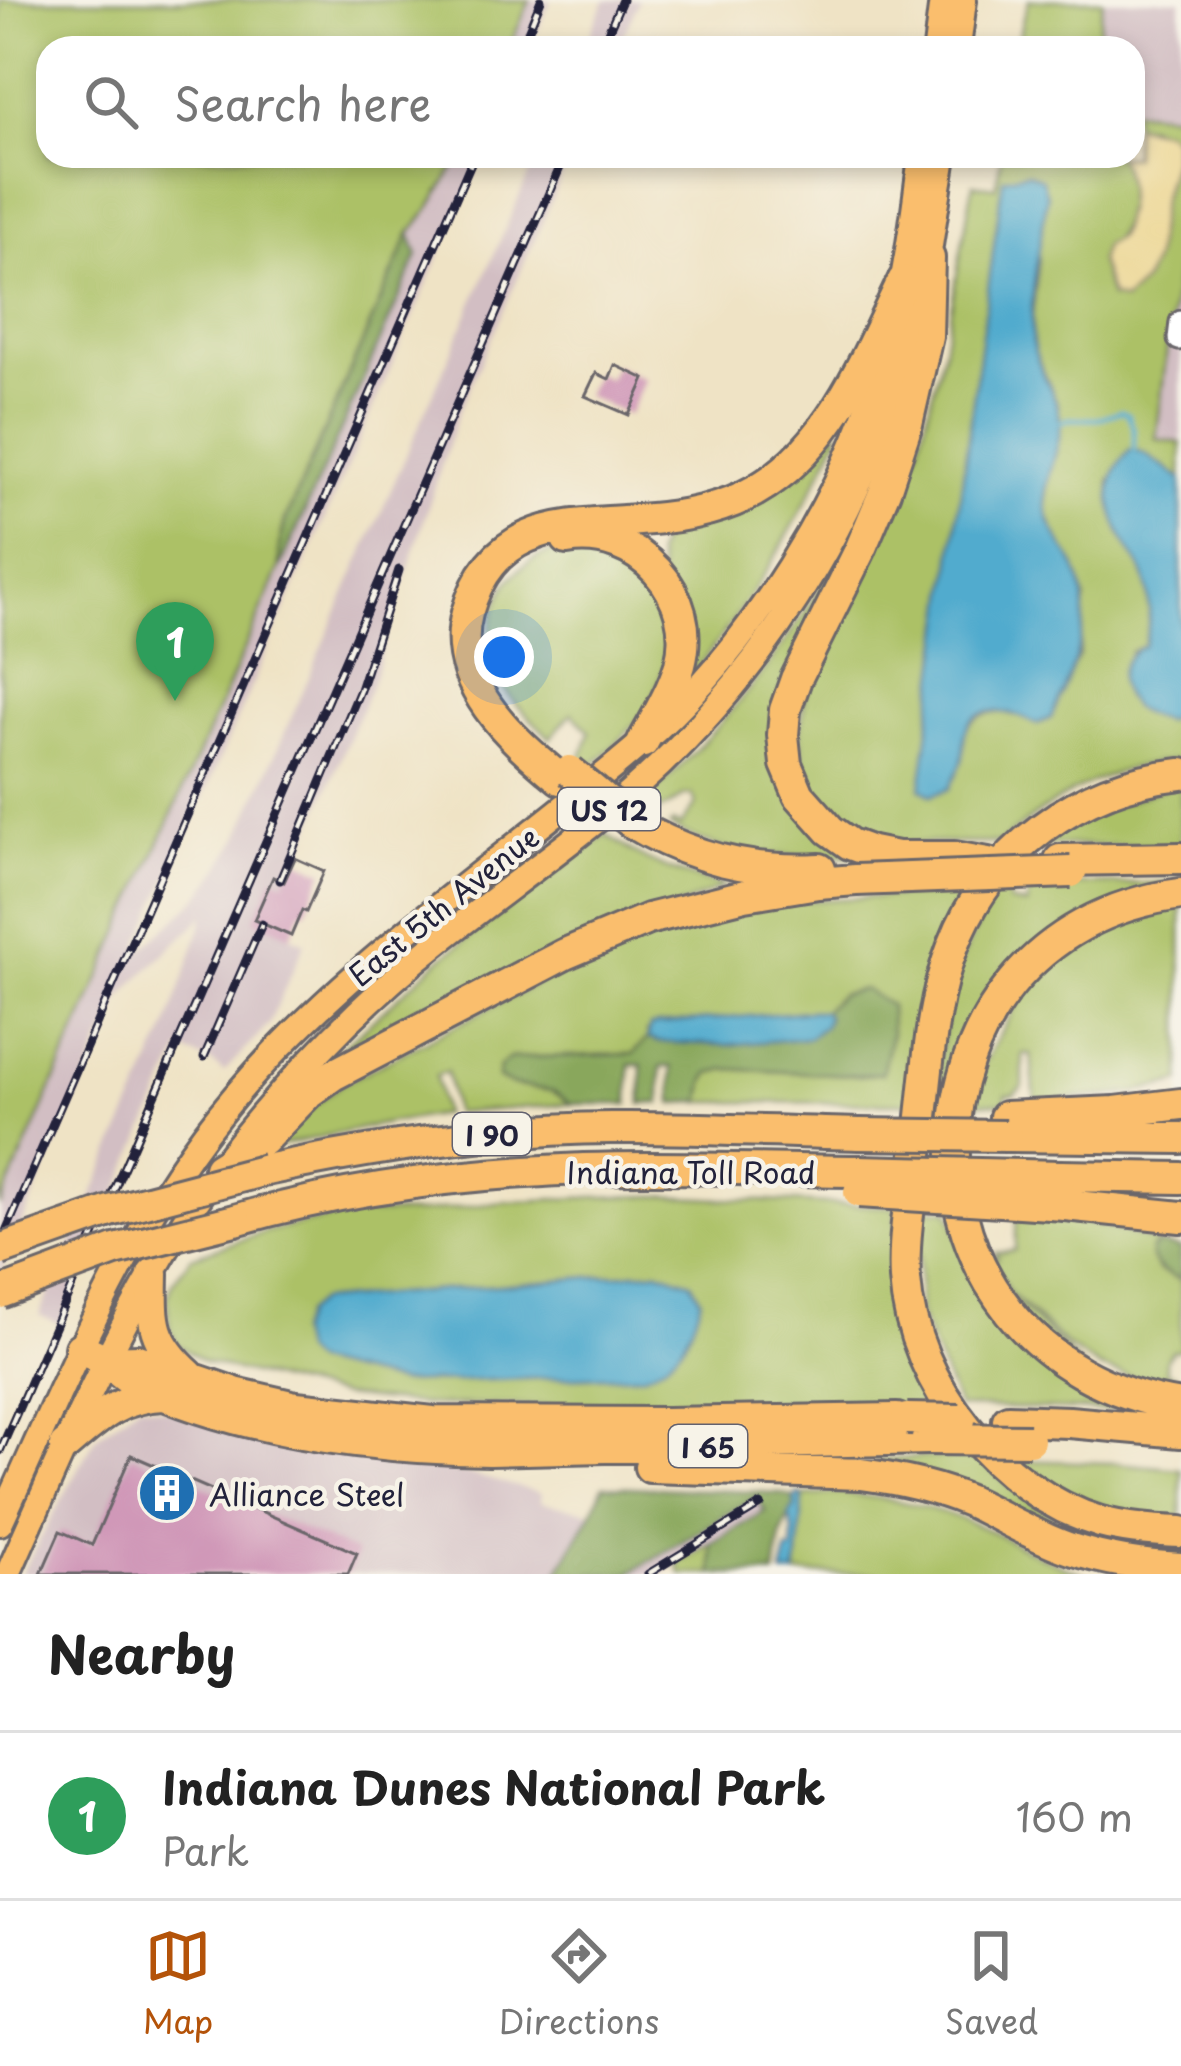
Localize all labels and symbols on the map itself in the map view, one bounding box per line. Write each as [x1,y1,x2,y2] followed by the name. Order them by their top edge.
[136,602,214,701] pin: 1
[474,627,534,687] your location
[558,788,660,830] road number: US 12
[338,814,548,996] street label: East 5th Avenue
[453,1113,531,1155] road number: I 90
[566,1149,816,1194] street label: Indiana Toll Road
[669,1425,747,1467] road number: I 65
[136,1462,198,1524] building icon: Alliance Steel
[209,1471,405,1516] place label: Alliance Steel

